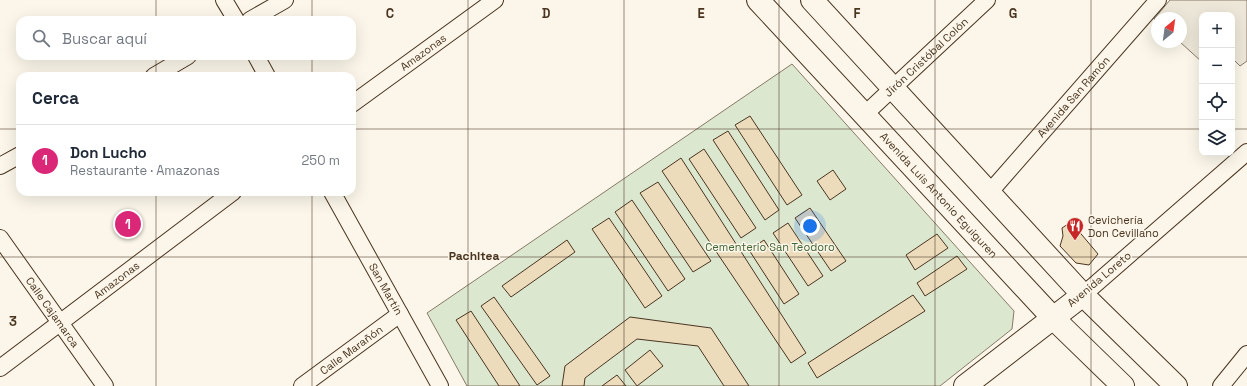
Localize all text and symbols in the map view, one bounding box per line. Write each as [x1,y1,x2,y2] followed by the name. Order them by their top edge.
[386,5,394,22] text: C
[542,5,551,22] text: D
[697,5,705,22] text: E
[854,5,861,22] text: F
[1009,5,1017,22] text: G
[1151,12,1187,48] north arrow
[1199,12,1235,156] map controls
[1199,12,1235,48] button: +
[881,14,971,100] street label: Jirón Cristóbal Colón
[16,16,356,60] search box
[30,27,52,49] icon: search
[62,29,147,48] text: Buscar aquí
[397,31,449,74] street label: Amazonas
[1199,48,1235,84] button: −
[1034,53,1113,140] street label: Avenida San Ramón
[1199,84,1235,120] button: locate
[32,87,79,109] text: Cerca
[1199,120,1235,156] button: layers
[877,129,1001,261] street label: Avenida Luis Antonio Eguiguren
[70,143,147,162] text: Don Lucho
[42,152,48,169] text: 1
[302,152,340,169] text: 250 m
[70,162,220,179] text: Restaurante · Amazonas
[115,209,141,239] pin: 1
[1088,213,1159,240] place label: Cevichería Don Cevillano
[800,216,820,236] your location
[1065,216,1085,241] restaurant icon: Cevichería Don Cevillano
[705,240,835,254] park label: Cementerio San Teodoro
[449,248,499,264] district label: Pachitea
[1064,248,1134,310] street label: Avenida Loreto
[91,258,142,302] street label: Amazonas
[366,261,406,317] street label: San Martín
[23,274,83,351] street label: Calle Cajamarca
[9,313,17,330] text: 3
[317,322,385,378] street label: Calle Marañón

